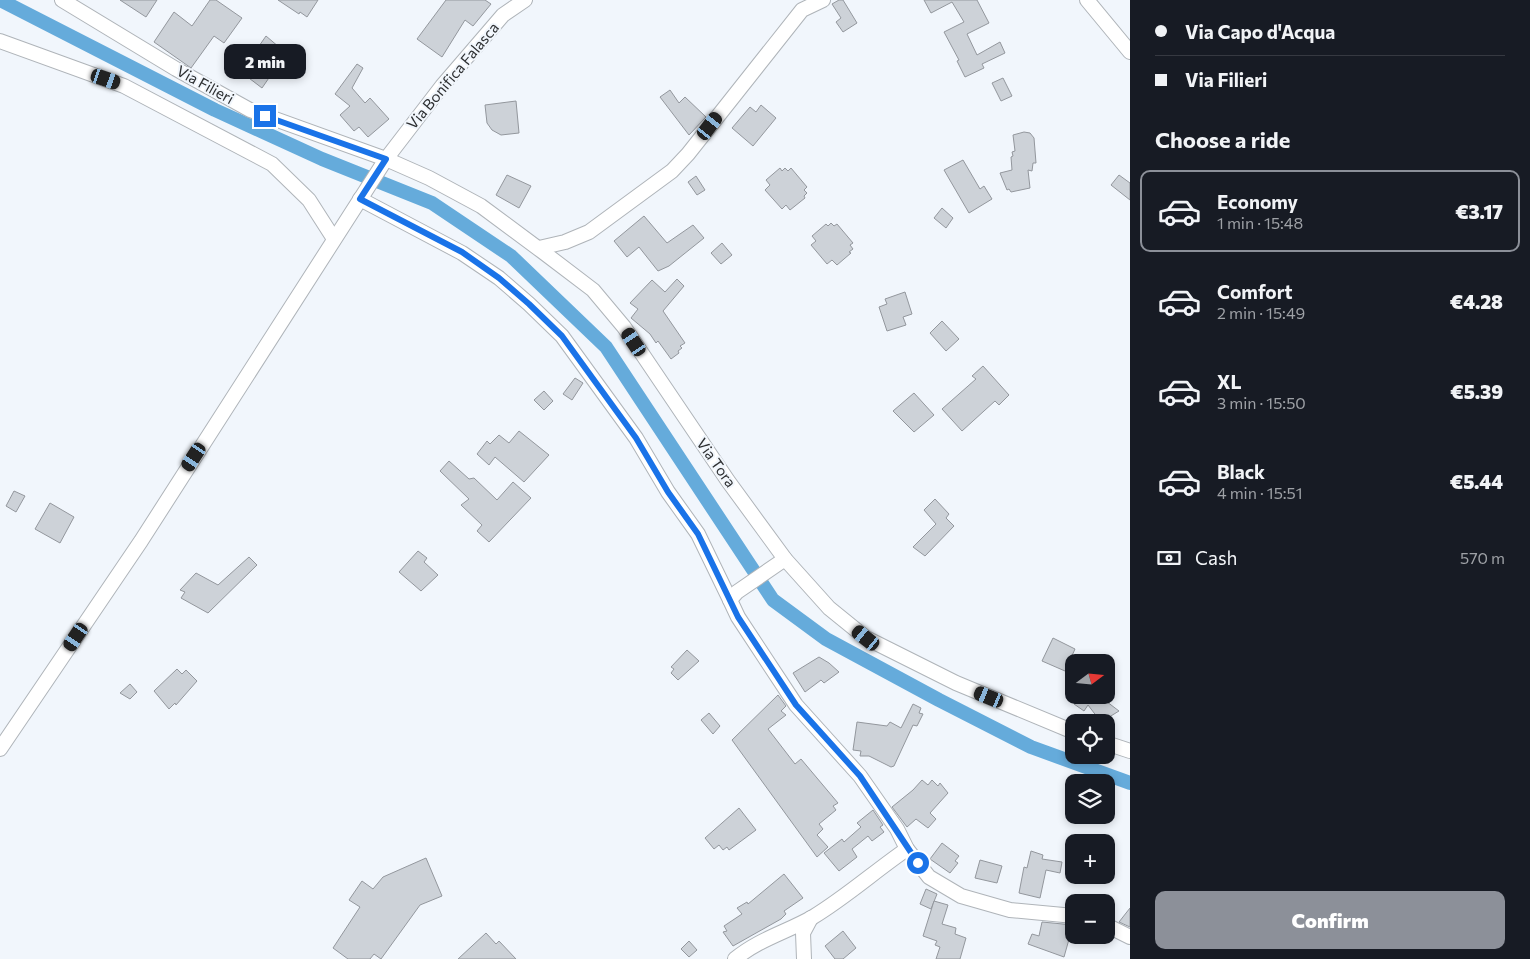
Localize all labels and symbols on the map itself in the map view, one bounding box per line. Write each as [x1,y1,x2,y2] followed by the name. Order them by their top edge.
[402,18,502,132] street label: Via Bonifica Falasca
[224,44,306,78] callout: 2 min
[174,61,237,107] street label: Via Filieri
[89,67,122,91] car
[254,105,276,127] route end
[694,110,725,142] car
[619,325,648,359] car
[693,434,740,491] street label: Via Tora
[179,440,208,474] car
[61,620,90,654] car
[849,623,882,653] car
[1065,654,1115,704] north arrow
[972,684,1005,710] car
[907,852,929,874] route start

